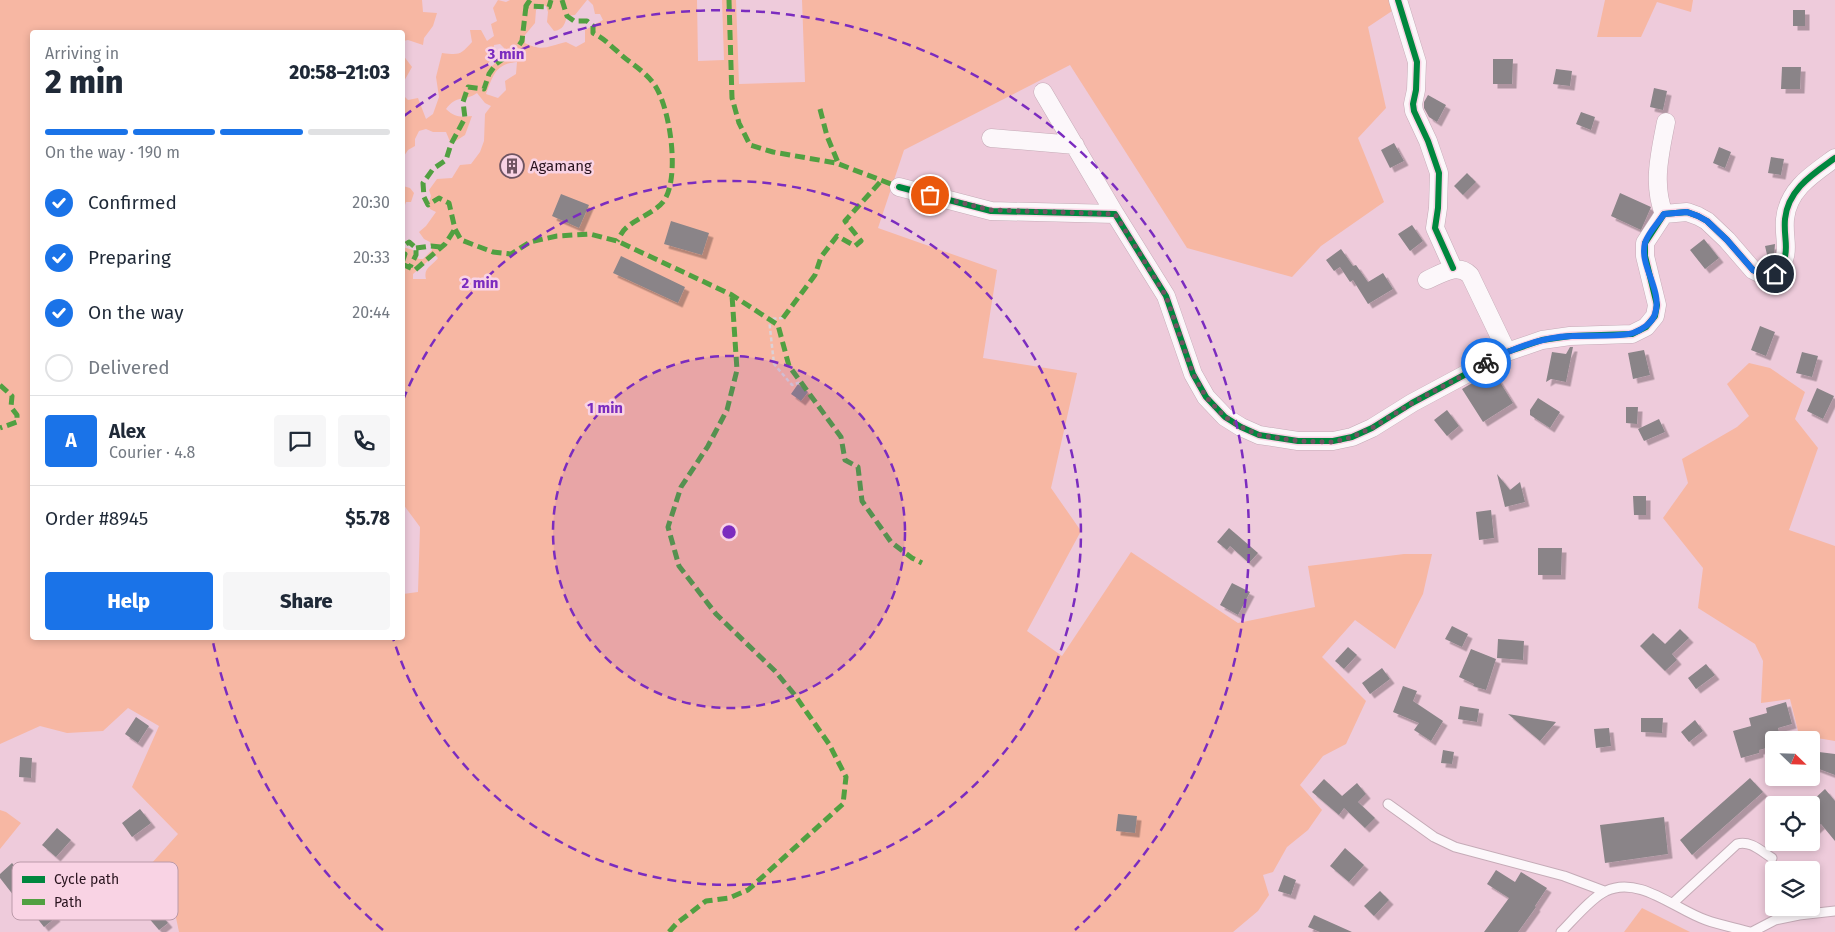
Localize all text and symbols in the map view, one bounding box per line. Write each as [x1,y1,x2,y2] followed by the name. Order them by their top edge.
[45,44,119,63] text: Arriving in
[487,45,524,63] text: 3 min
[289,61,390,84] text: 20:58–21:03
[45,63,123,101] text: 2 min
[45,143,180,162] text: On the way · 190 m
[499,153,525,179] building icon: Agamang
[530,157,592,175] place label: Agamang
[909,174,951,216] pin
[916,181,944,209] icon: bag
[45,189,73,217] icon: check
[88,191,177,214] text: Confirmed
[352,193,390,212] text: 20:30
[45,244,73,272] icon: check
[88,246,171,269] text: Preparing
[353,248,390,267] text: 20:33
[1754,253,1796,295] pin
[1761,260,1789,288] icon: home
[462,274,498,292] text: 2 min
[45,299,73,327] icon: check
[88,301,184,324] text: On the way
[352,303,390,322] text: 20:44
[1461,338,1511,388] courier
[1472,349,1500,377] icon: bike
[88,356,170,379] text: Delivered
[587,399,623,417] text: 1 min
[274,415,326,467] button: chat
[338,415,390,467] button: phone
[109,420,146,443] text: Alex
[65,429,77,452] text: A
[109,443,195,462] text: Courier · 4.8
[45,507,148,530] text: Order #8945
[345,507,390,530] text: $5.78
[720,523,738,541] centre of rings
[45,572,213,630] button: Help
[223,572,390,630] button: Share
[1765,731,1820,786] north arrow
[1765,731,1820,916] map controls
[1765,796,1820,851] button: locate
[1765,861,1820,916] button: layers
[12,862,178,920] legend
[54,871,119,888] text: Cycle path
[54,894,82,911] text: Path

